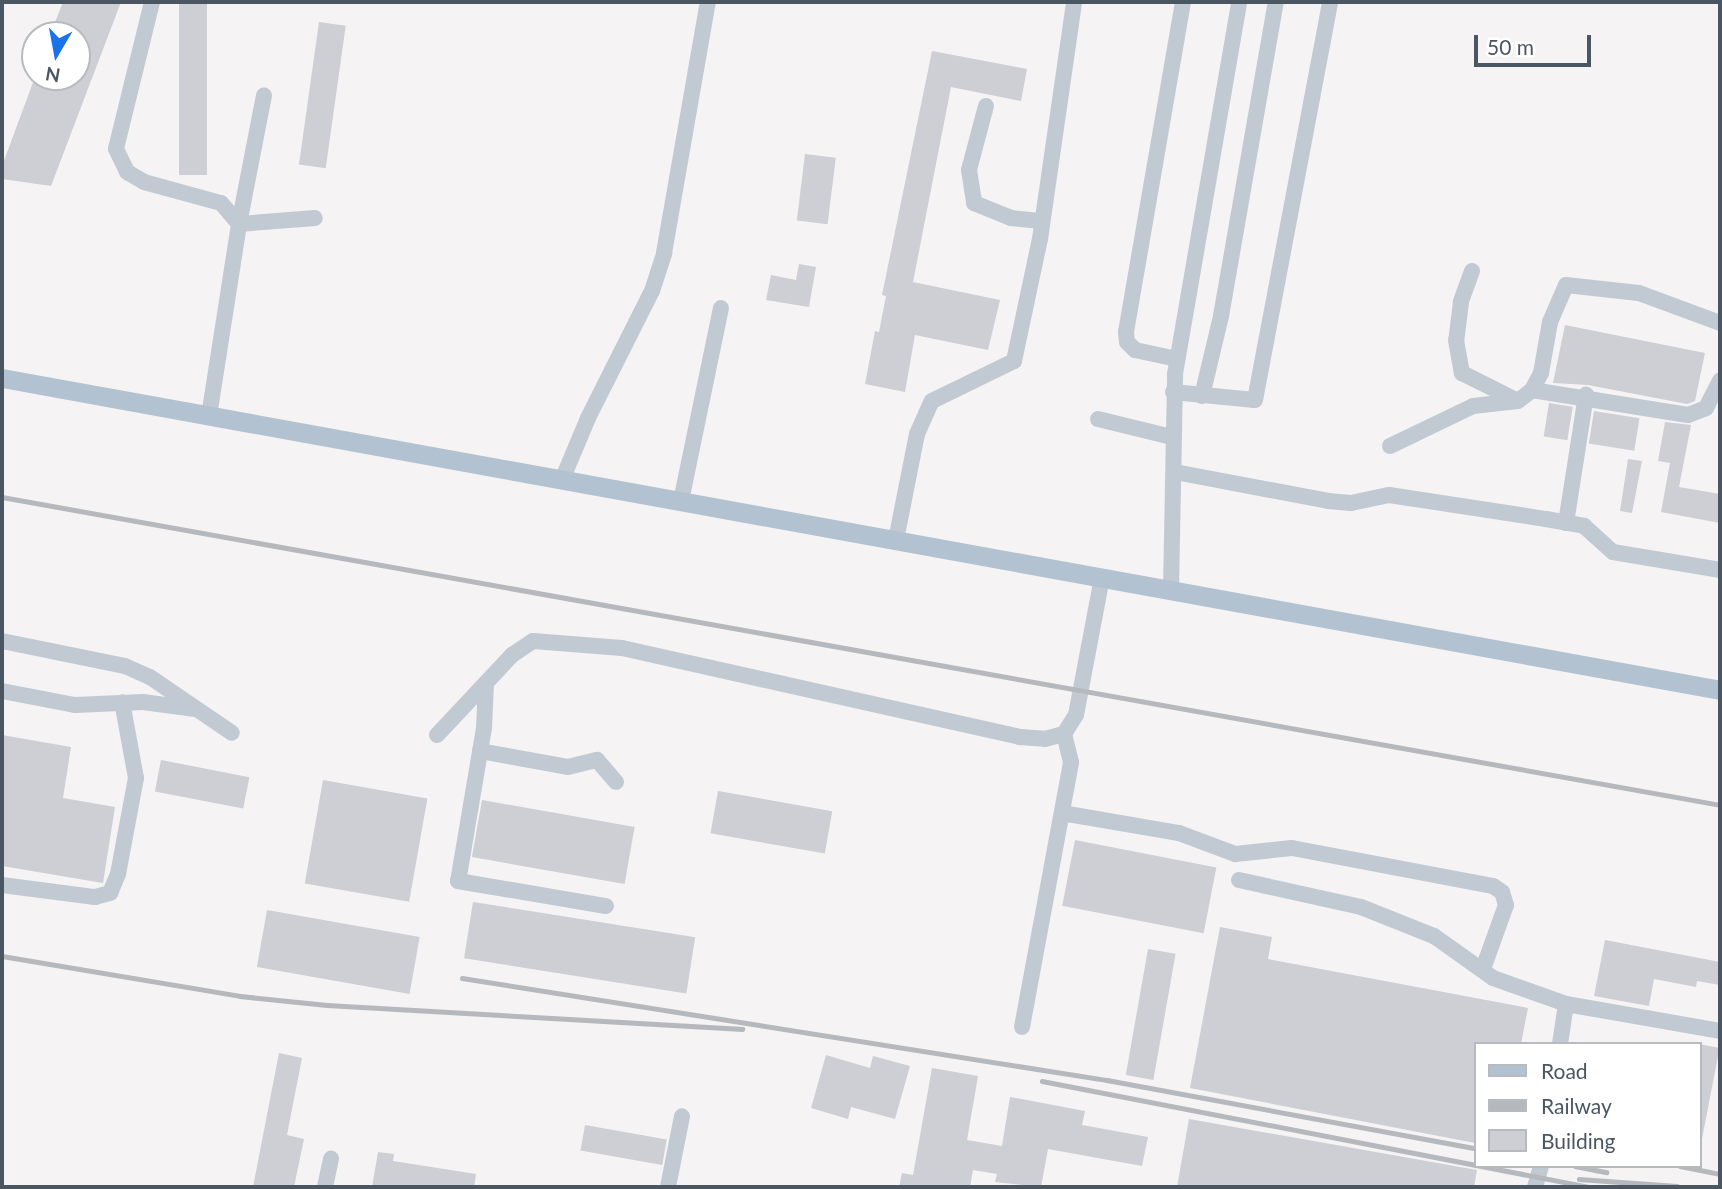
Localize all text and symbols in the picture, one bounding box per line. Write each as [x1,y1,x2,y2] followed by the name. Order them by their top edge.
[21,21,91,91] north arrow
[1477,21,1594,65] scale bar
[1487,34,1534,59] text: 50 m
[43,63,62,88] text: N
[1474,1042,1701,1168] legend
[1541,1058,1588,1083] text: Road
[1541,1093,1612,1118] text: Railway
[1541,1128,1616,1153] text: Building

